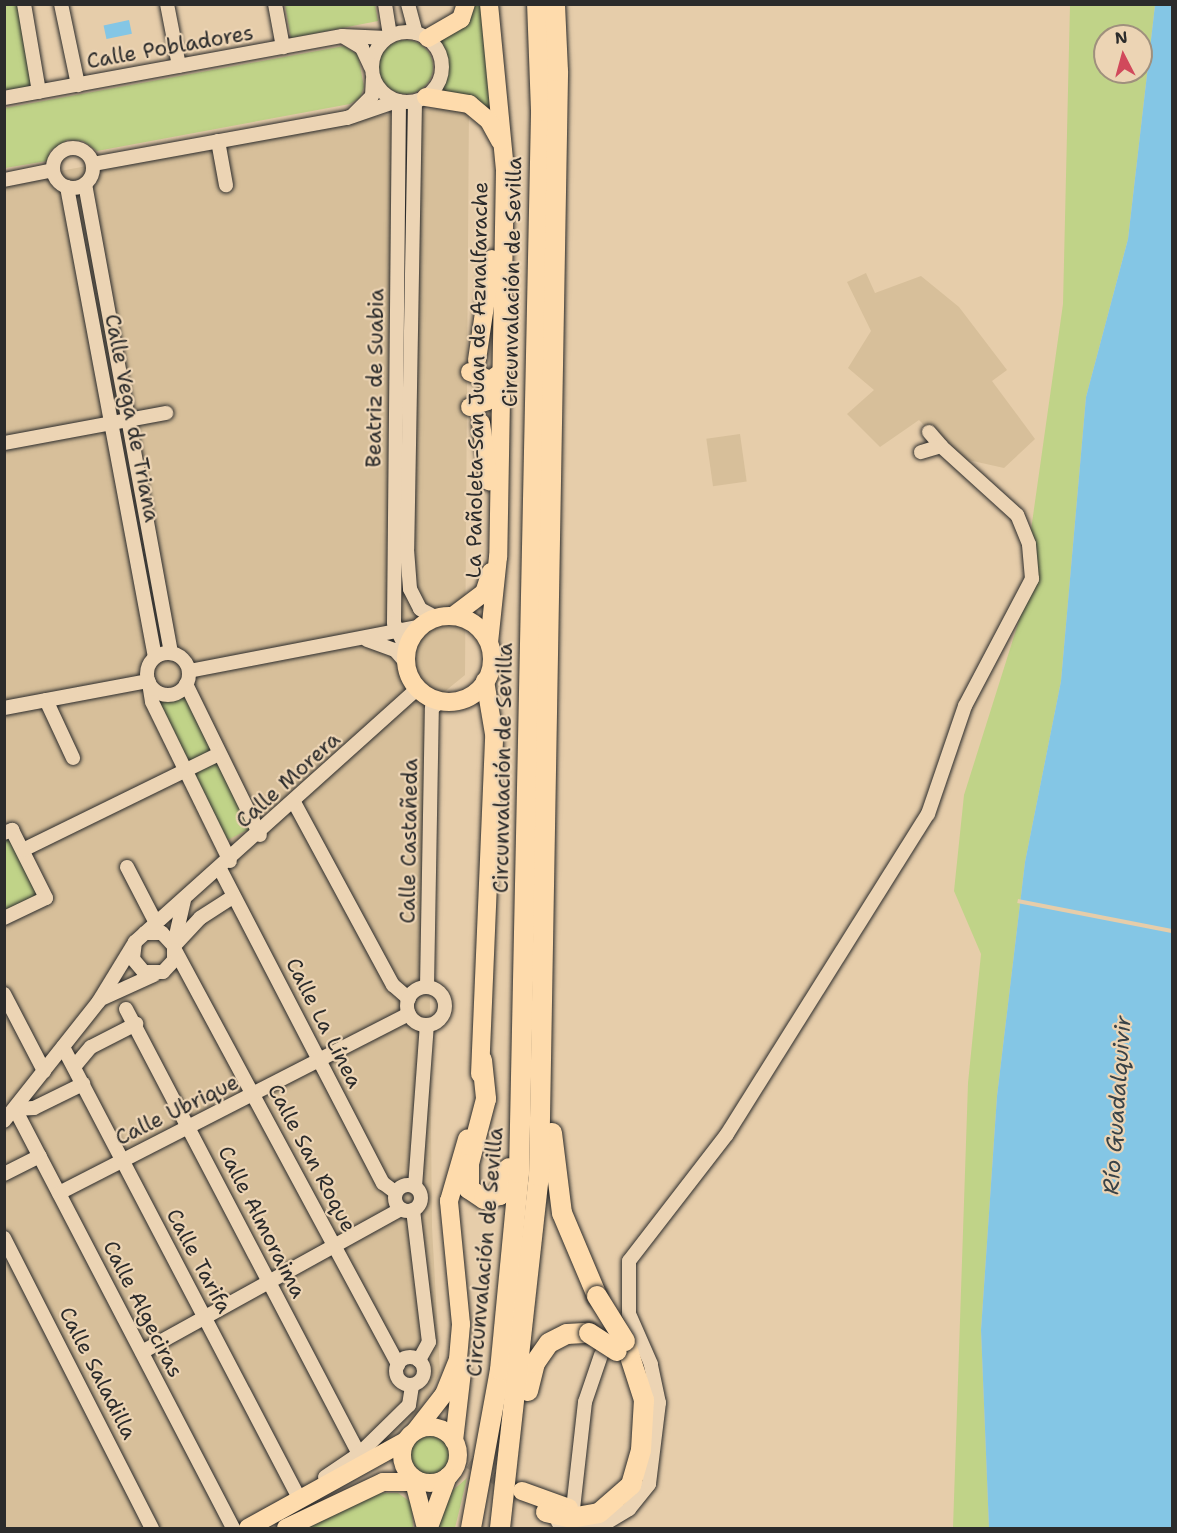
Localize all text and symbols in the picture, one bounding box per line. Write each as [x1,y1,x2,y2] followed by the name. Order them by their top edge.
[85,20,255,74] street label: Calle Pobladores
[1093,24,1153,84] north arrow
[1114,26,1129,49] text: N
[497,157,527,407] street label: Circunvalación de Sevilla
[461,181,493,579] street label: La Pañoleta-San Juan de Aznalfarache
[361,288,389,468] street label: Beatriz de Suabia
[99,312,165,524] street label: Calle Vega de Triana
[488,643,518,893] street label: Circunvalación de Sevilla
[231,727,345,833] street label: Calle Morera
[395,758,423,924] street label: Calle Castañeda
[280,954,368,1092] street label: Calle La Línea
[1098,1015,1136,1195] water label: Río Guadalquivir
[111,1069,243,1151] street label: Calle Ubrique
[262,1080,362,1236] street label: Calle San Roque
[462,1126,508,1378] street label: Circunvalación de Sevilla
[213,1142,311,1302] street label: Calle Almoraima
[161,1204,237,1318] street label: Calle Tarifa
[98,1236,188,1382] street label: Calle Algeciras
[54,1303,142,1443] street label: Calle Saladilla

